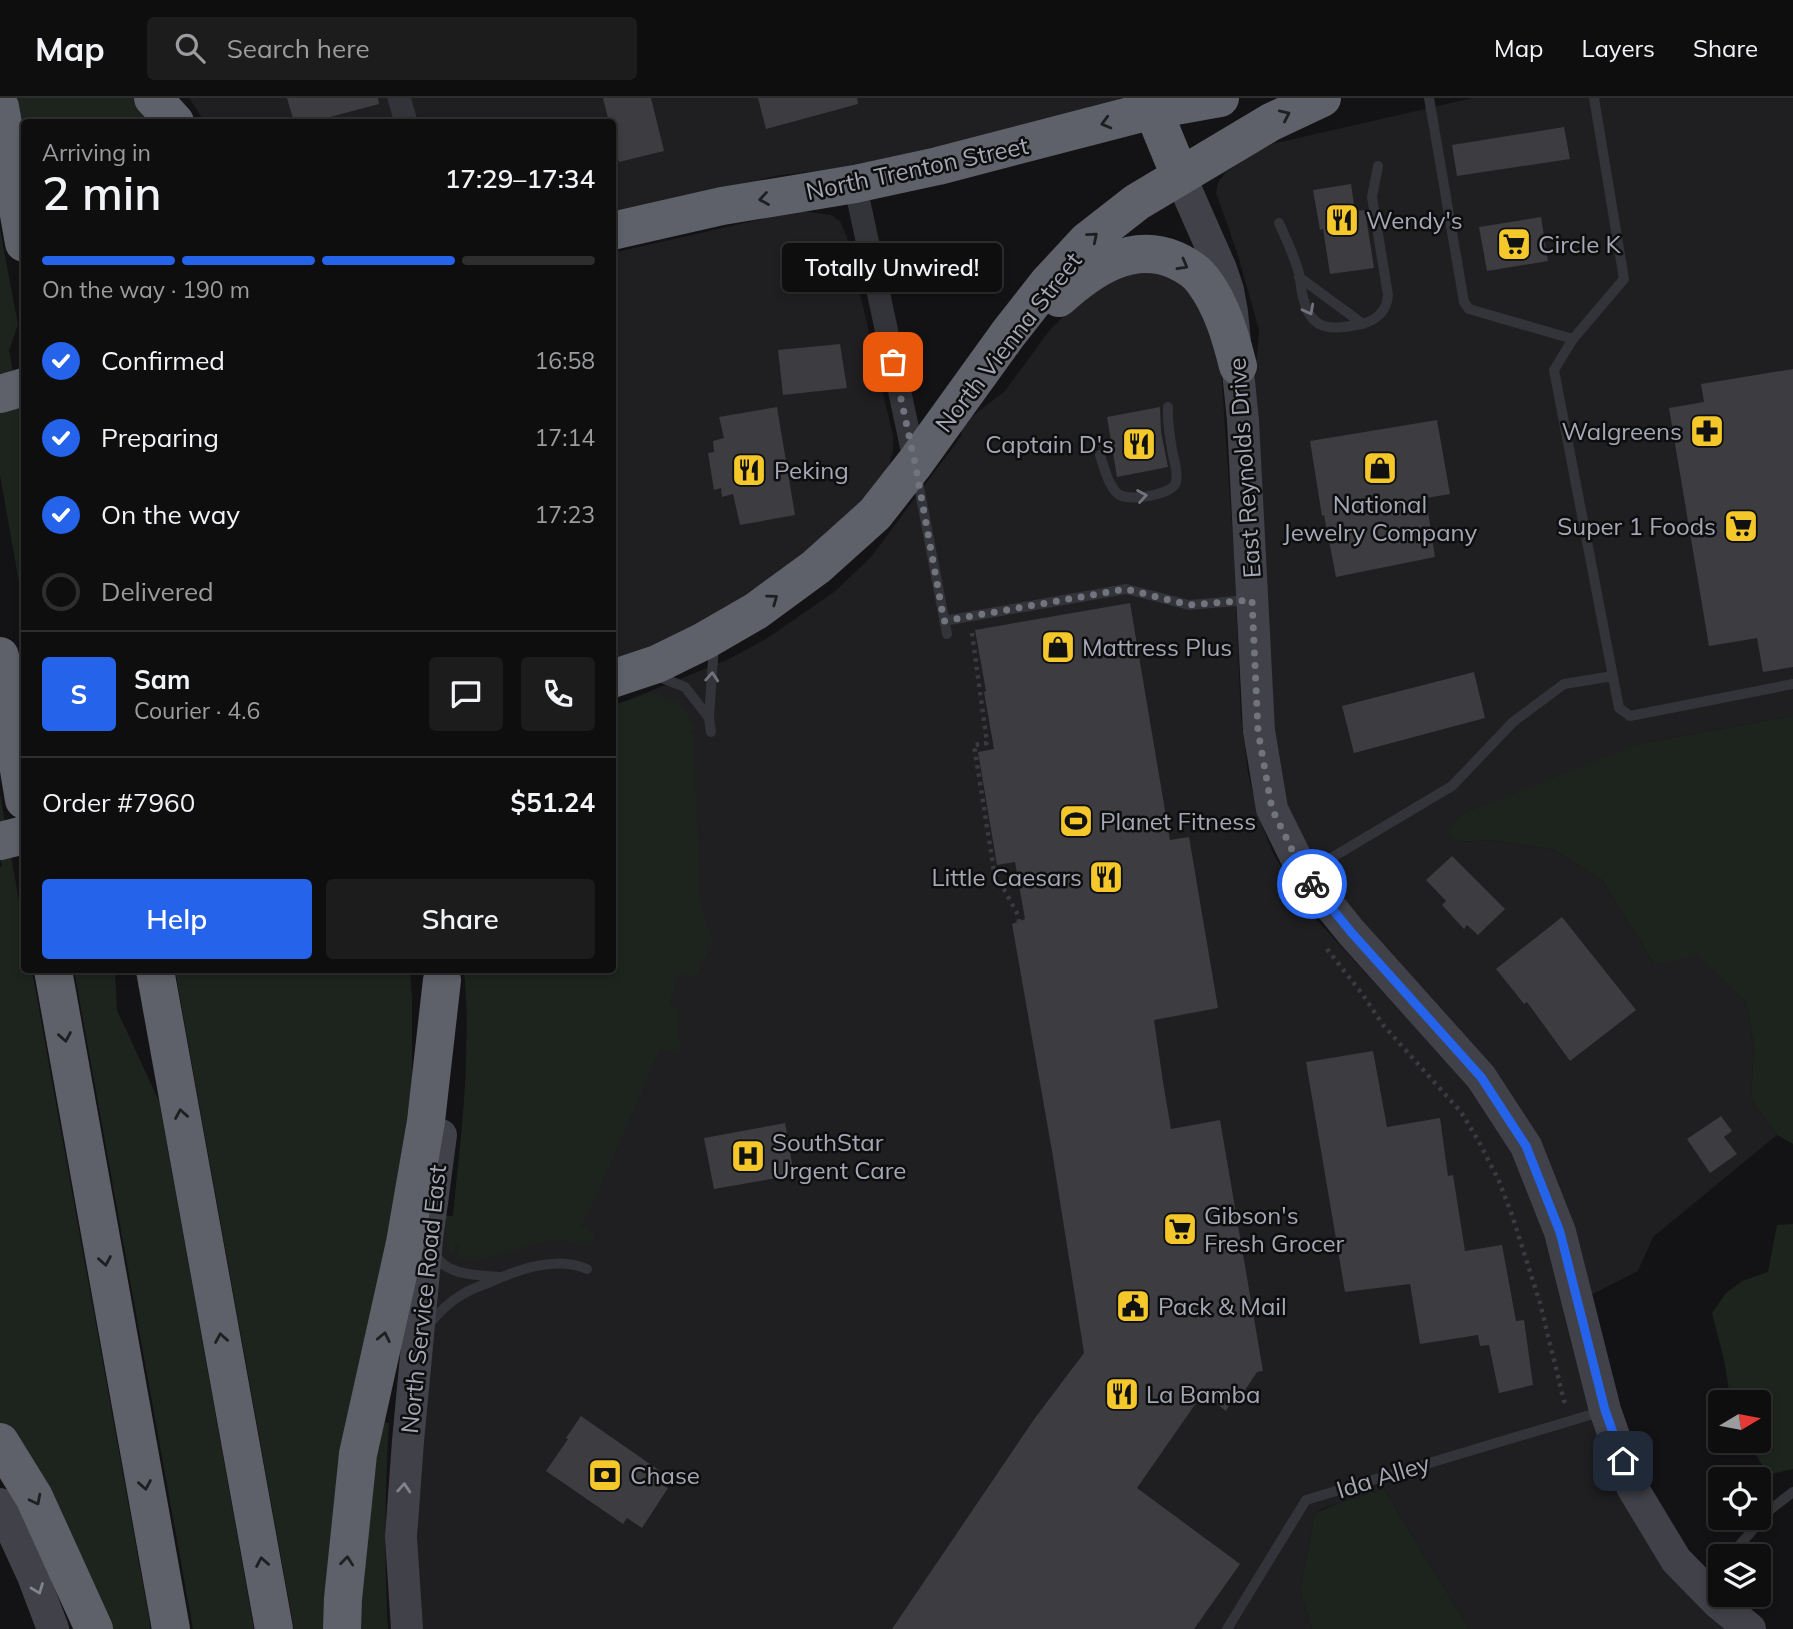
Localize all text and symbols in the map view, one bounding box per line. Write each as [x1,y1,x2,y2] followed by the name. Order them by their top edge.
[147,17,637,80] search box
[35,28,105,69] text: Map
[171,29,209,67] icon: search
[227,32,370,65] text: Search here
[1494,33,1543,63] text: Map
[1581,33,1655,63] text: Layers
[1693,33,1758,63] text: Share
[1278,109,1290,123] one-way arrow
[1100,115,1112,129] one-way arrow
[803,130,1031,206] street label: North Trenton Street
[42,138,151,167] text: Arriving in
[445,162,595,195] text: 17:29–17:34
[42,164,161,222] text: 2 min
[758,191,770,206] one-way arrow
[1323,201,1361,239] restaurant icon: Wendy's
[1366,205,1463,235] place label: Wendy's
[1495,225,1533,263] supermarket icon: Circle K
[1538,229,1622,259] place label: Circle K
[1085,233,1098,245] one-way arrow
[783,243,1003,292] callout: Totally Unwired!
[928,246,1088,438] street label: North Vienna Street
[805,253,979,282] text: Totally Unwired!
[1176,257,1189,270] one-way arrow
[42,275,250,304] text: On the way · 190 m
[1301,302,1314,315] one-way arrow
[863,332,923,392] pin
[42,342,80,380] icon: check
[874,343,912,381] icon: bag
[101,344,225,377] text: Confirmed
[535,346,595,375] text: 16:58
[1221,357,1267,579] street label: East Reynolds Drive
[1688,412,1726,450] pharmacy icon: Walgreens
[1561,416,1682,446] place label: Walgreens
[42,419,80,457] icon: check
[101,421,219,454] text: Preparing
[535,423,595,452] text: 17:14
[1120,425,1158,463] restaurant icon: Captain D's
[985,429,1114,459] place label: Captain D's
[1361,449,1399,487] shop icon: National Jewelry Company
[730,451,768,489] restaurant icon: Peking
[774,455,849,485] place label: Peking
[1136,489,1148,504] one-way arrow
[1283,489,1478,547] place label: National Jewelry Company
[42,496,80,534] icon: check
[101,498,240,531] text: On the way
[535,500,595,529] text: 17:23
[1722,507,1760,545] supermarket icon: Super 1 Foods
[1557,511,1716,541] place label: Super 1 Foods
[101,575,214,608] text: Delivered
[765,595,778,607] one-way arrow
[1039,628,1077,666] shop icon: Mattress Plus
[1082,632,1232,662] place label: Mattress Plus
[429,657,503,731] button: chat
[521,657,595,731] button: phone
[134,663,190,696] text: Sam
[704,671,719,682] one-way arrow
[71,678,87,711] text: S
[134,696,260,725] text: Courier · 4.6
[42,786,195,819] text: Order #7960
[511,786,595,819] text: $51.24
[1057,802,1095,840] sports icon: Planet Fitness
[1100,806,1256,836] place label: Planet Fitness
[1277,849,1347,919] courier
[1087,858,1125,896] restaurant icon: Little Caesars
[931,862,1082,892] place label: Little Caesars
[1293,865,1331,903] icon: bike
[42,879,312,959] button: Help
[326,879,595,959] button: Share
[57,1031,72,1043] one-way arrow
[174,1108,189,1120] one-way arrow
[772,1127,906,1185] place label: SouthStar Urgent Care
[729,1137,767,1175] hospital icon: SouthStar Urgent Care
[394,1163,452,1435] street label: North Service Road East
[1204,1200,1345,1258] place label: Gibson's Fresh Grocer
[1161,1210,1199,1248] supermarket icon: Gibson's Fresh Grocer
[97,1255,112,1267] one-way arrow
[1114,1287,1152,1325] public building icon: Pack & Mail
[1158,1291,1287,1321] place label: Pack & Mail
[376,1331,390,1343] one-way arrow
[214,1332,229,1344] one-way arrow
[1103,1375,1141,1413] restaurant icon: La Bamba
[1146,1379,1260,1409] place label: La Bamba
[1708,1390,1771,1452] north arrow
[1708,1390,1771,1607] map controls
[1593,1431,1653,1491] pin
[1604,1442,1642,1480] icon: home
[1333,1448,1434,1504] street label: Ida Alley
[586,1456,624,1494] bank icon: Chase
[630,1460,700,1490] place label: Chase
[1708,1467,1771,1530] button: locate
[137,1479,152,1491] one-way arrow
[397,1482,412,1493] one-way arrow
[27,1493,41,1505] one-way arrow
[1708,1544,1771,1607] button: layers
[340,1555,355,1567] one-way arrow
[255,1556,270,1568] one-way arrow
[29,1582,43,1594] one-way arrow

